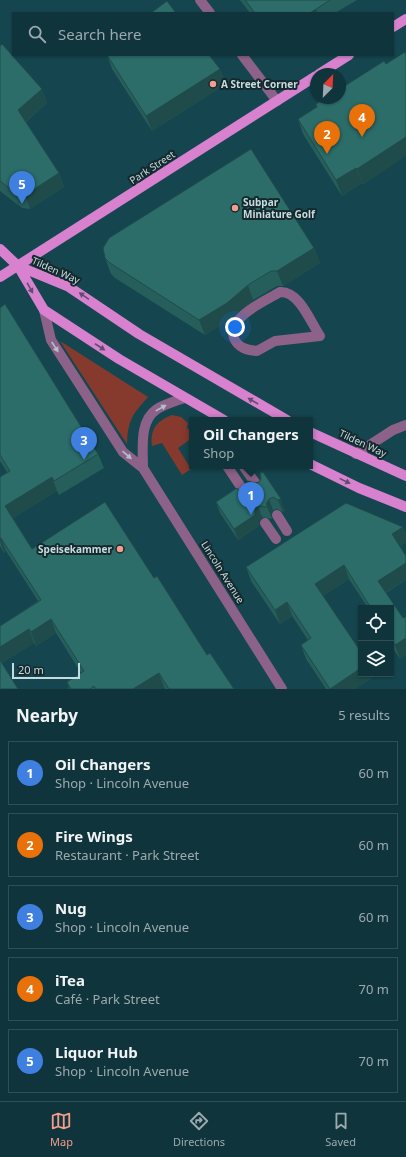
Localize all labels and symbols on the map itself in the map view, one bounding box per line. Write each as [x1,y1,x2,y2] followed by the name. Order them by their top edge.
[310,68,346,104] north arrow
[221,77,298,91] place label: A Street Corner
[208,79,218,89] marker: A Street Corner
[349,104,375,137] pin: 4
[314,121,340,154] pin: 2
[127,147,178,187] street label: Park Street
[9,171,35,204] pin: 5
[243,195,316,221] place label: Subpar Miniature Golf
[230,203,240,213] marker: Subpar Miniature Golf
[30,253,83,287] street label: Tilden Way
[27,282,34,294] one-way arrow
[79,292,89,300] one-way arrow
[225,317,245,337] your location
[51,342,59,352] one-way arrow
[94,343,106,350] one-way arrow
[247,398,259,405] one-way arrow
[155,405,167,411] one-way arrow
[337,426,390,461] street label: Tilden Way
[71,427,97,460] pin: 3
[122,450,132,459] one-way arrow
[339,478,351,484] one-way arrow
[238,482,264,515] pin: 1
[198,538,248,606] street label: Lincoln Avenue
[38,542,113,556] place label: Speisekammer
[115,544,125,554] marker: Speisekammer
[12,661,80,680] scale bar

